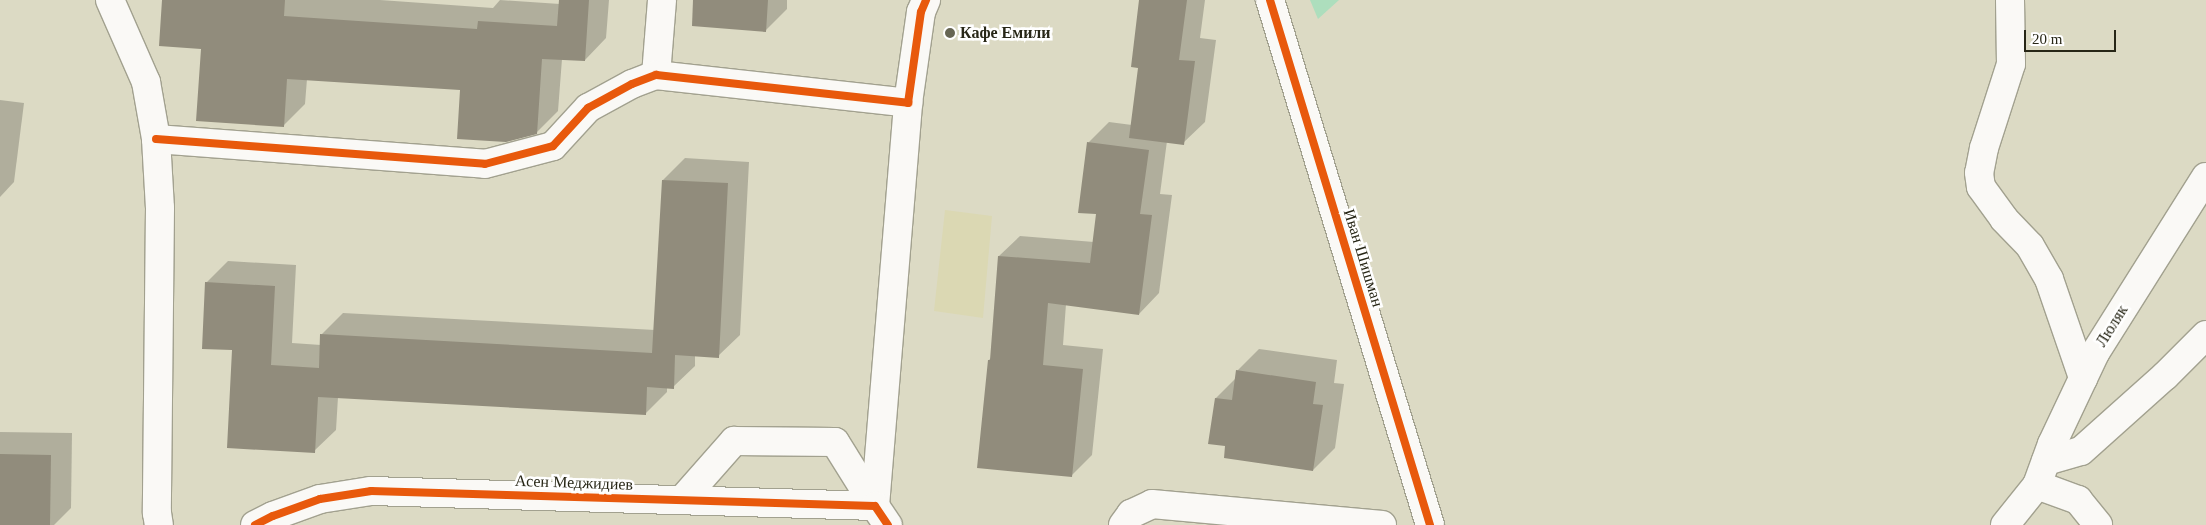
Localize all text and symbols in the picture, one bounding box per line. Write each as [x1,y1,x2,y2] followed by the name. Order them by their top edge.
[2026,20,2118,52] scale bar
[960,23,1051,43] place label: Кафе Емили
[944,27,956,39] marker: Кафе Емили
[2032,31,2062,47] text: 20 m
[1339,207,1387,309] street label: Иван Шишман
[2092,302,2132,350] street label: Люляк
[515,471,633,495] street label: Асен Меджидиев

